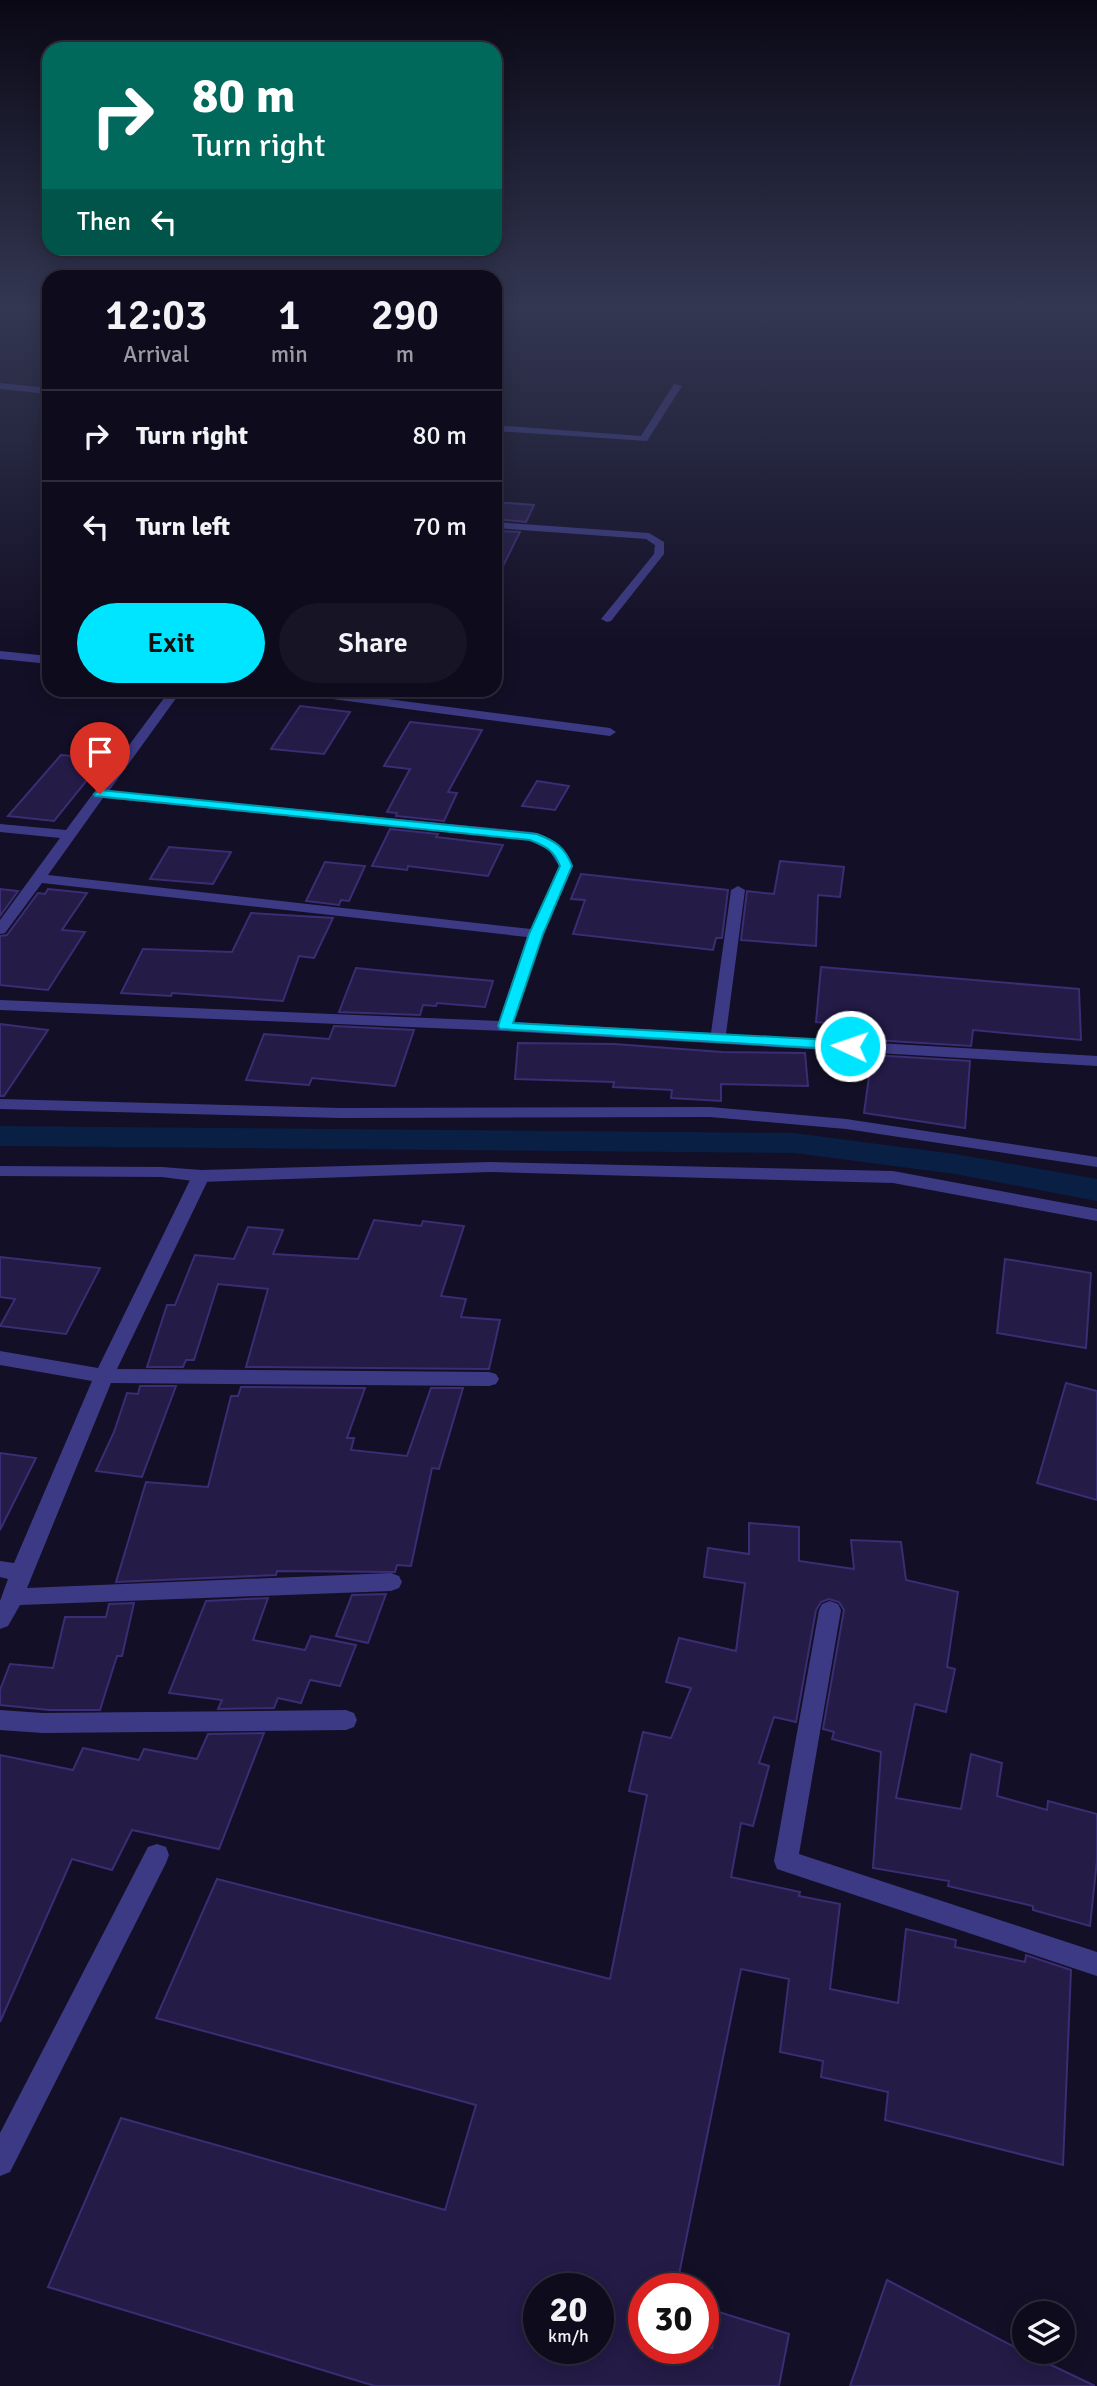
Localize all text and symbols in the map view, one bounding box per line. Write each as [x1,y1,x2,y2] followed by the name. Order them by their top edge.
[192,66,295,126] text: 80 m
[77,70,168,161] icon: right
[192,126,325,165] text: Turn right
[145,203,183,241] icon: left
[77,206,131,238] text: Then
[105,290,208,341] text: 12:03
[278,290,301,341] text: 1
[371,290,439,341] text: 290
[123,340,189,369] text: Arrival
[271,340,308,369] text: min
[396,340,414,369] text: m
[77,417,115,455] icon: right
[136,420,248,452] text: Turn right
[412,420,467,452] text: 80 m
[77,508,115,546] icon: left
[136,511,230,543] text: Turn left
[412,511,467,543] text: 70 m
[77,603,265,683] button: Exit
[279,603,467,683] button: Share
[70,722,130,794] pin
[81,733,119,771] icon: arrive
[813,1009,887,1083] position arrow
[628,2273,719,2364] speed limit sign: 30
[550,2288,587,2331] text: 20
[1012,2301,1075,2364] map controls
[1012,2301,1075,2364] button: layers
[548,2325,589,2347] text: km/h

